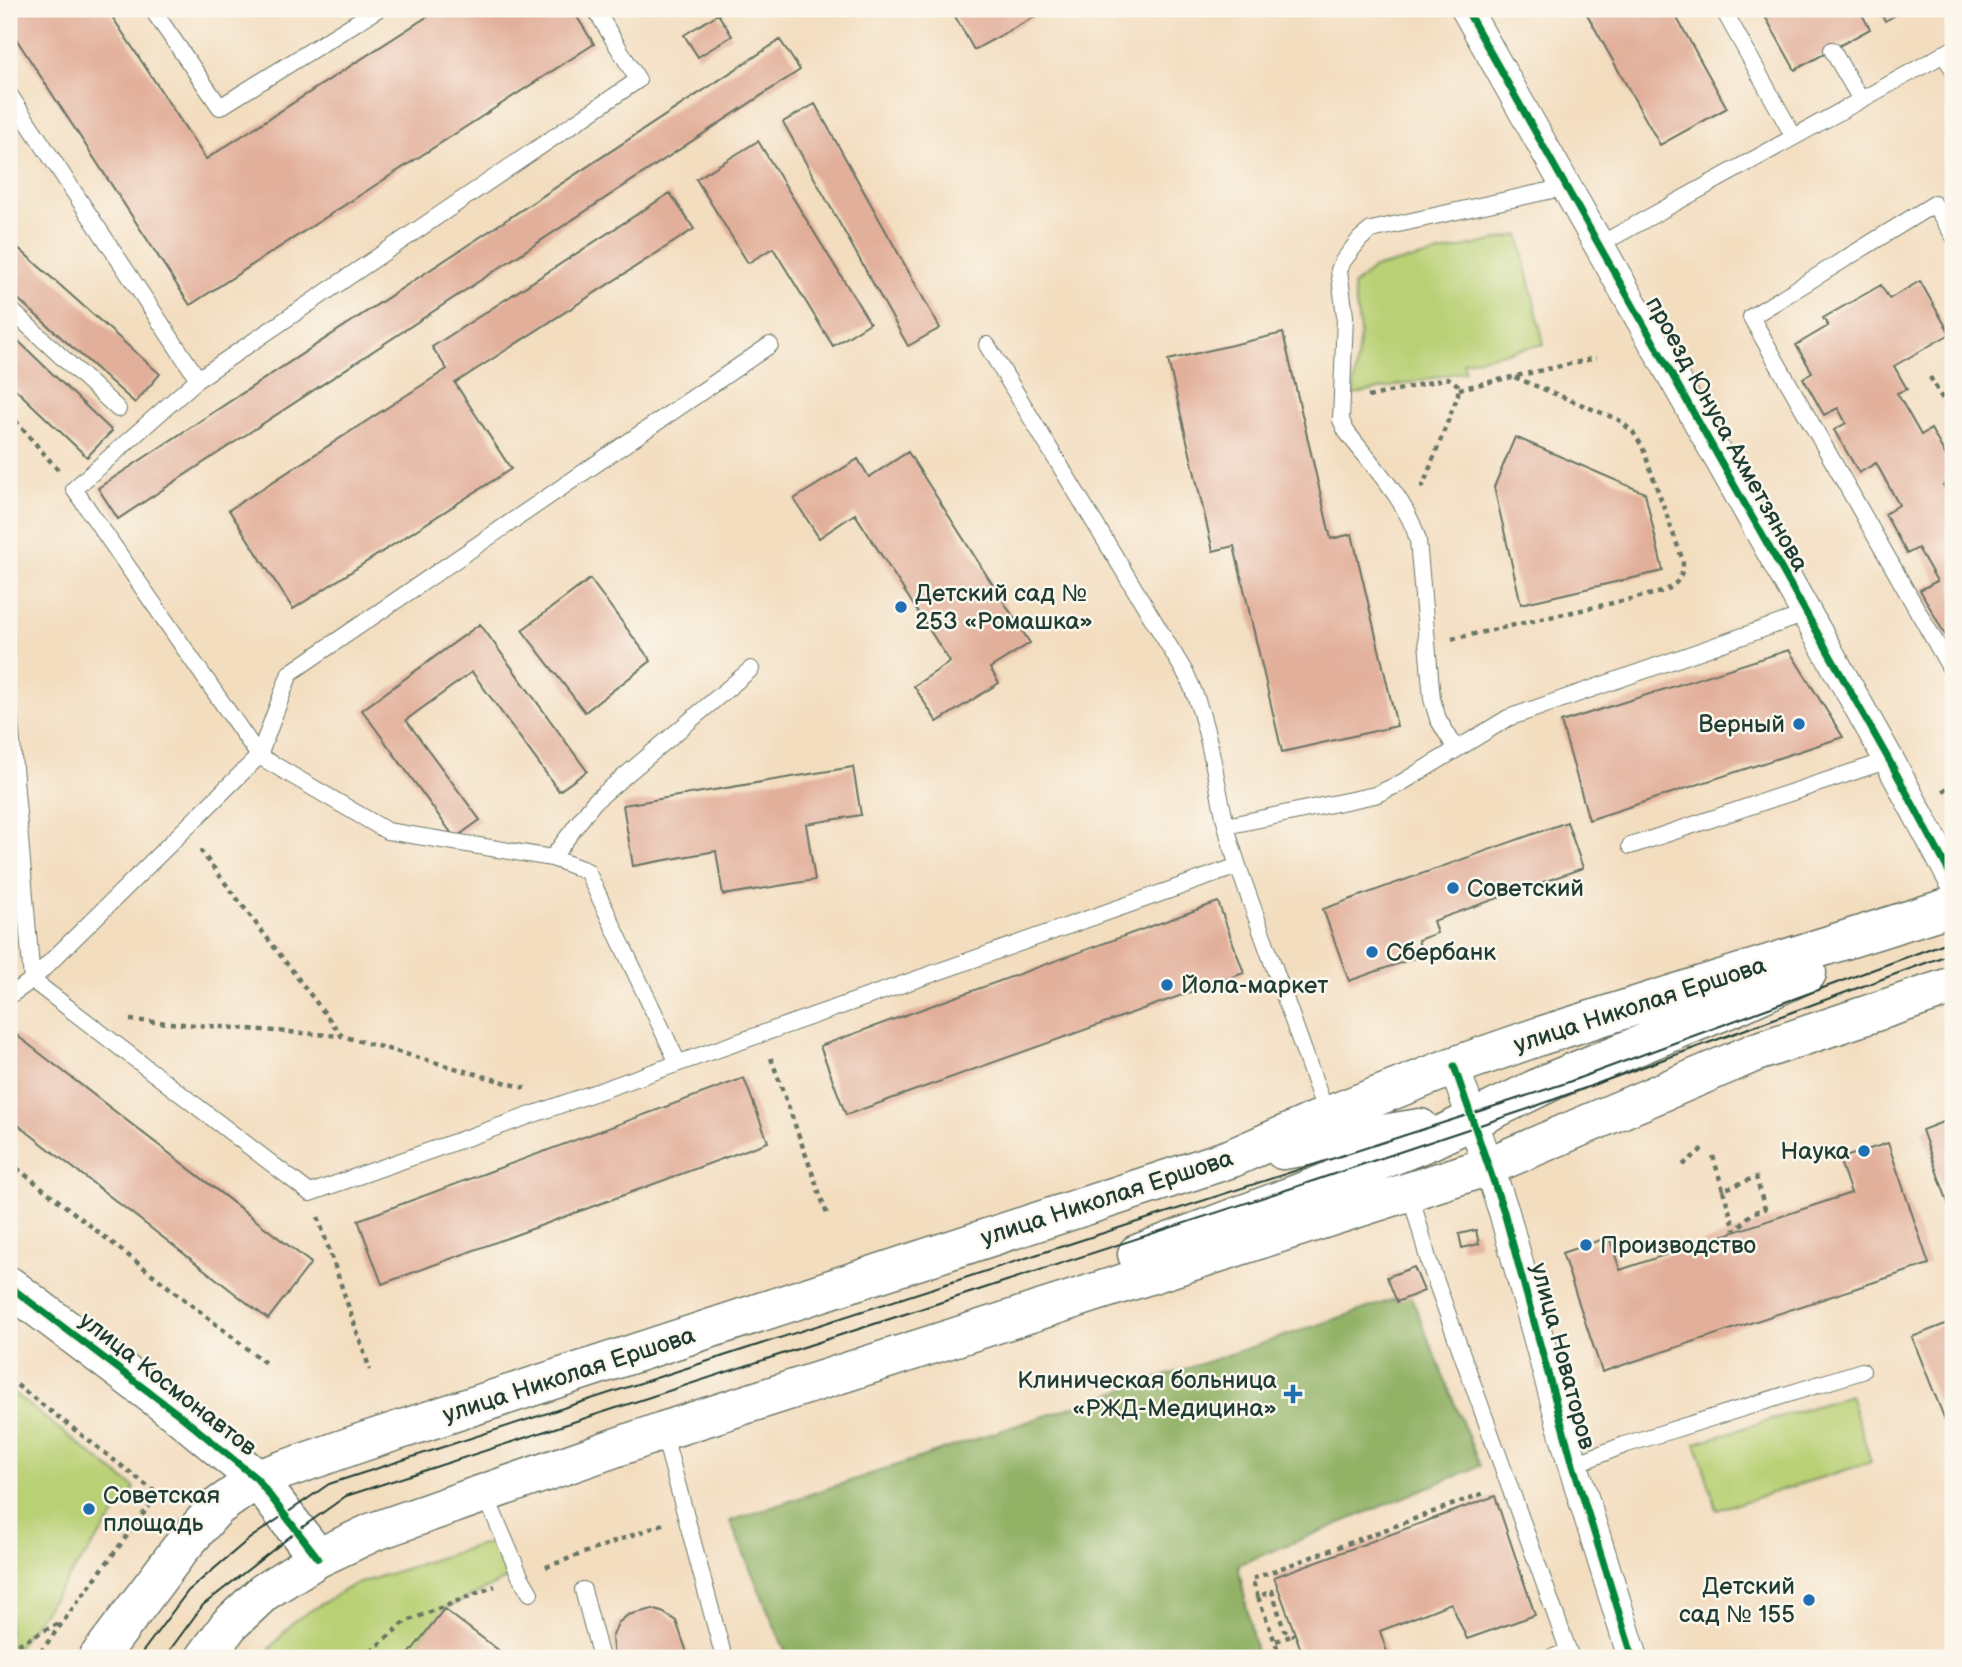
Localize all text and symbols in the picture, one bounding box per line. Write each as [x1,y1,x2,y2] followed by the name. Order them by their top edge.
[1639,291,1815,577] street label: проезд Юнуса Ахметзянова
[915,579,1093,636] place label: Детский сад № 253 «Ромашка»
[893,599,909,615] marker: Детский сад № 253 «Ромашка»
[1698,710,1785,739] place label: Верный
[1791,716,1807,732] marker: Верный
[1467,874,1584,903] place label: Советский
[1445,880,1461,896] marker: Советский
[1386,938,1496,967] place label: Сбербанк
[1364,944,1380,960] marker: Сбербанк
[1510,951,1770,1059] street label: улица Николая Ершова
[1181,971,1328,1000] place label: Йола-маркет
[1159,977,1175,993] marker: Йола-маркет
[1780,1137,1850,1166] place label: Наука
[1856,1143,1872,1159] marker: Наука
[977,1144,1237,1252] street label: улица Николая Ершова
[1600,1231,1756,1260] place label: Производство
[1578,1237,1594,1253] marker: Производство
[1524,1260,1602,1453] street label: улица Новаторов
[74,1306,263,1463] street label: улица Космонавтов
[439,1321,699,1429] street label: улица Николая Ершова
[1017,1366,1277,1423] place label: Клиническая больница «РЖД-Медицина»
[1283,1384,1303,1404] marker: Клиническая больница «РЖД-Медицина»
[103,1481,220,1538] place label: Советская площадь
[81,1501,97,1517] marker: Советская площадь
[1679,1572,1795,1629] place label: Детский сад № 155
[1801,1592,1817,1608] marker: Детский сад № 155

